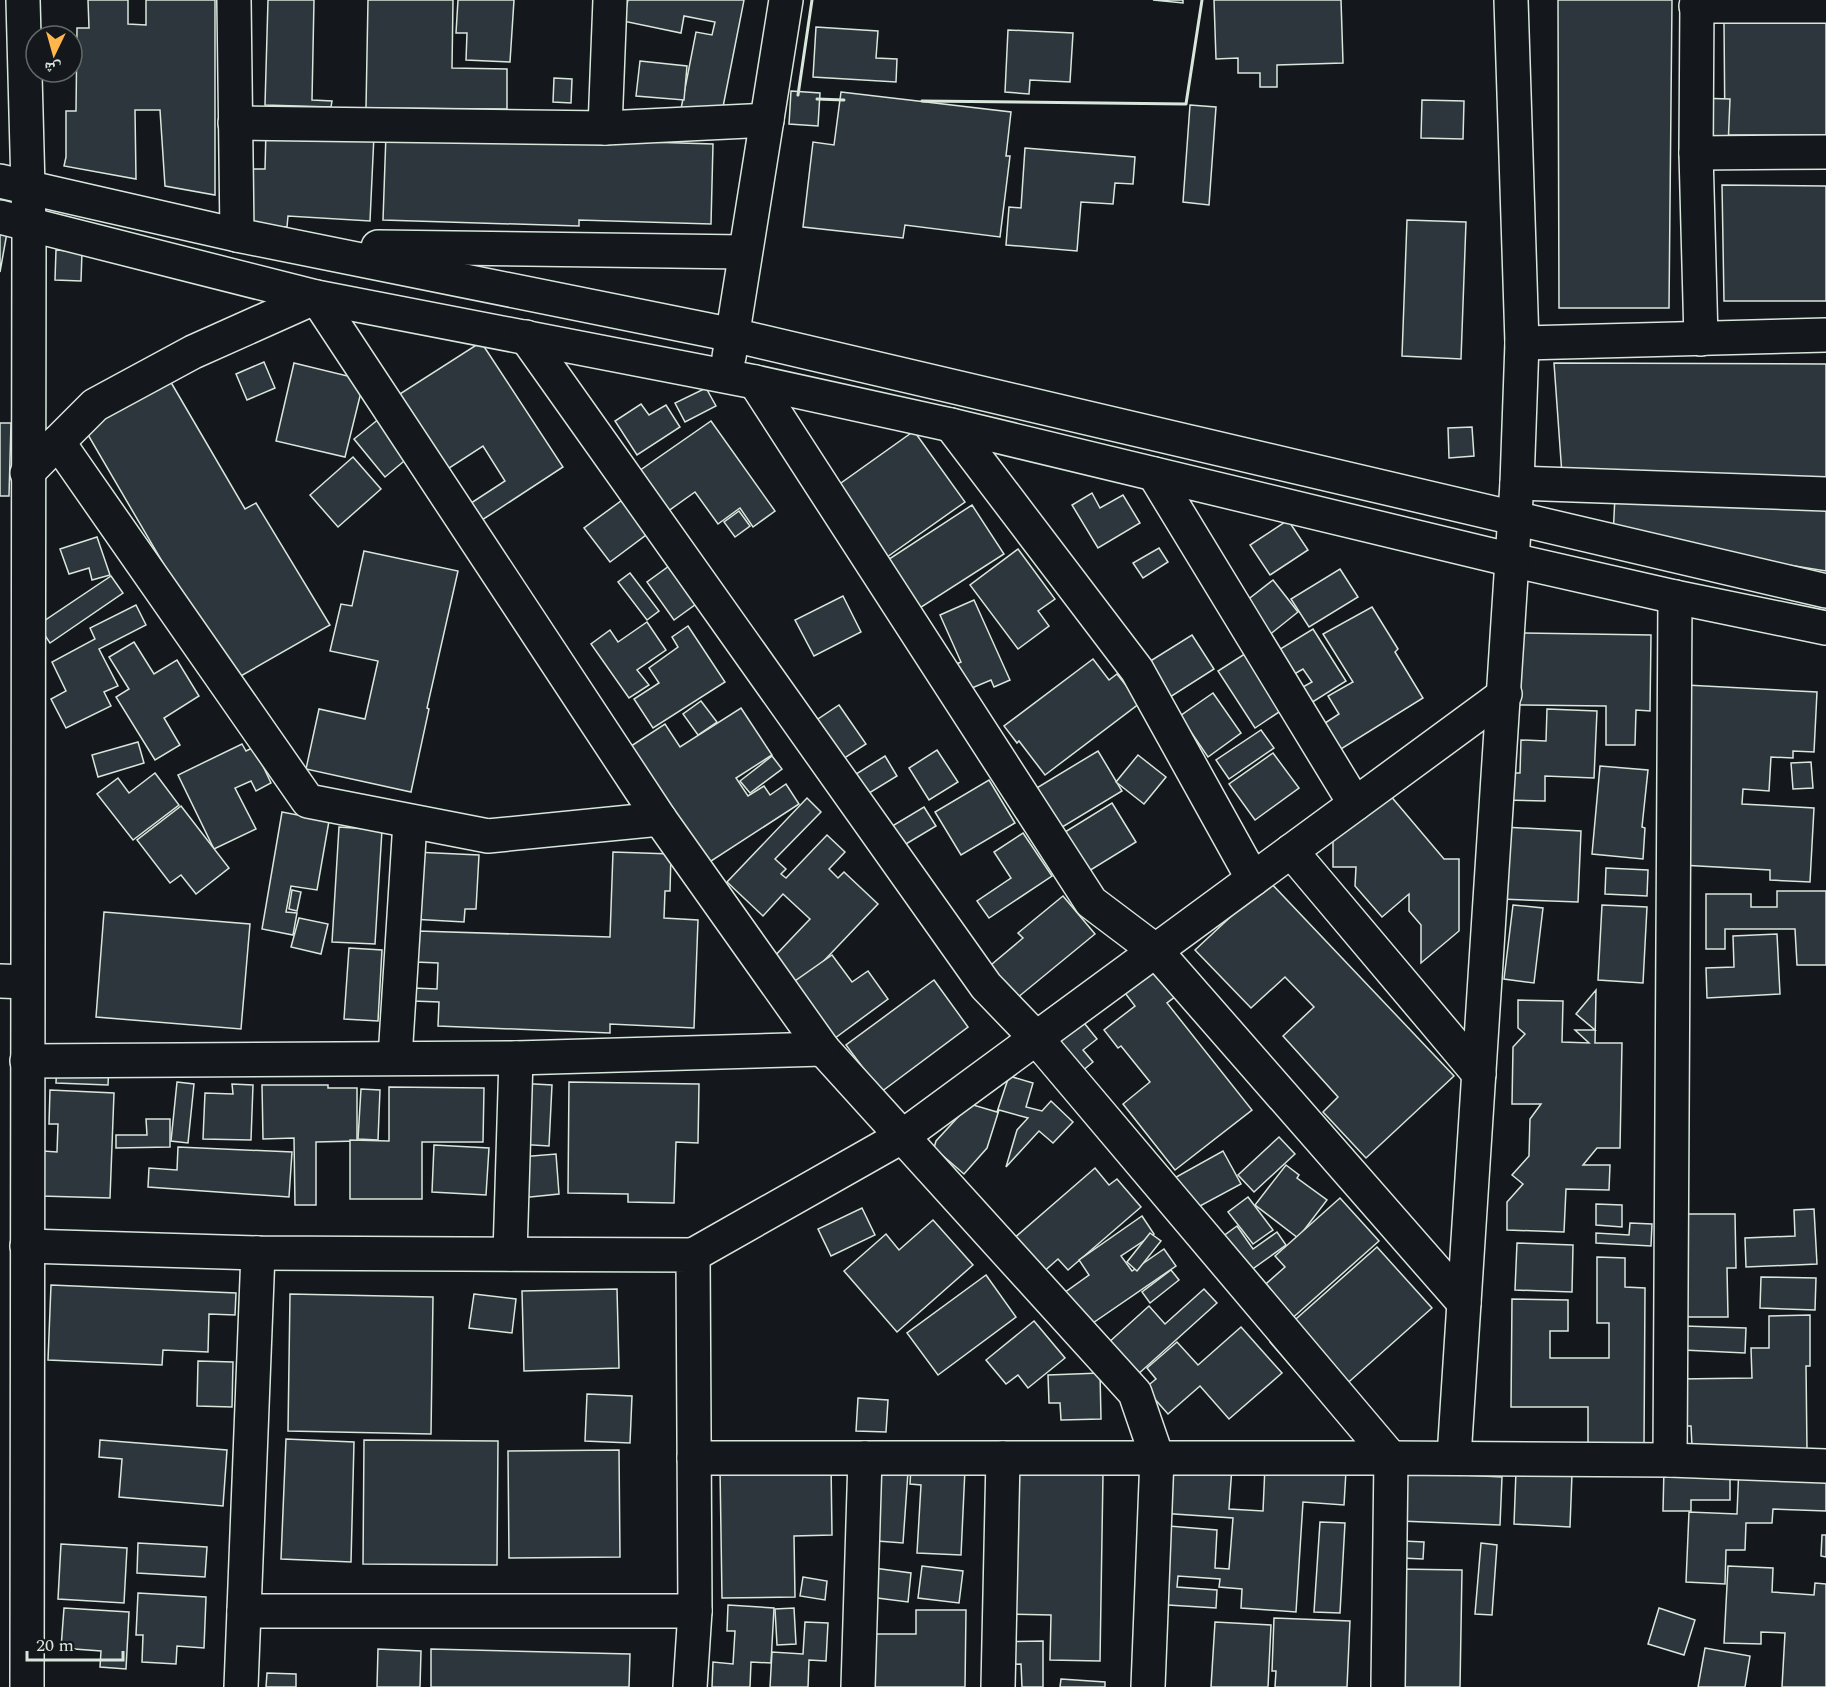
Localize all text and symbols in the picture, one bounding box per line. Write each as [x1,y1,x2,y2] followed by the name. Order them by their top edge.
[24,24,84,84] north arrow
[43,55,62,81] text: ش
[27,1624,123,1662] scale bar
[36,1632,74,1659] text: 20 m

